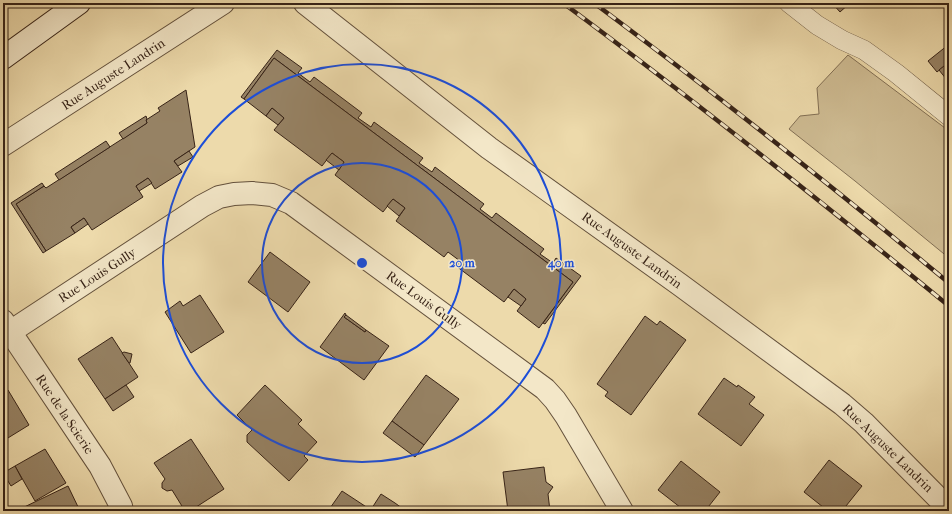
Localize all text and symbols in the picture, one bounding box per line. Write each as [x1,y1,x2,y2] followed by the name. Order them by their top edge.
[59,35,168,113] street label: Rue Auguste Landrin
[579,209,685,292] street label: Rue Auguste Landrin
[55,244,139,306] street label: Rue Louis Gully
[355,256,369,270] centre of rings
[449,256,476,270] text: 20 m
[547,256,575,271] text: 40 m
[383,268,465,333] street label: Rue Louis Gully
[33,371,97,457] street label: Rue de la Scierie
[840,401,937,495] street label: Rue Auguste Landrin

